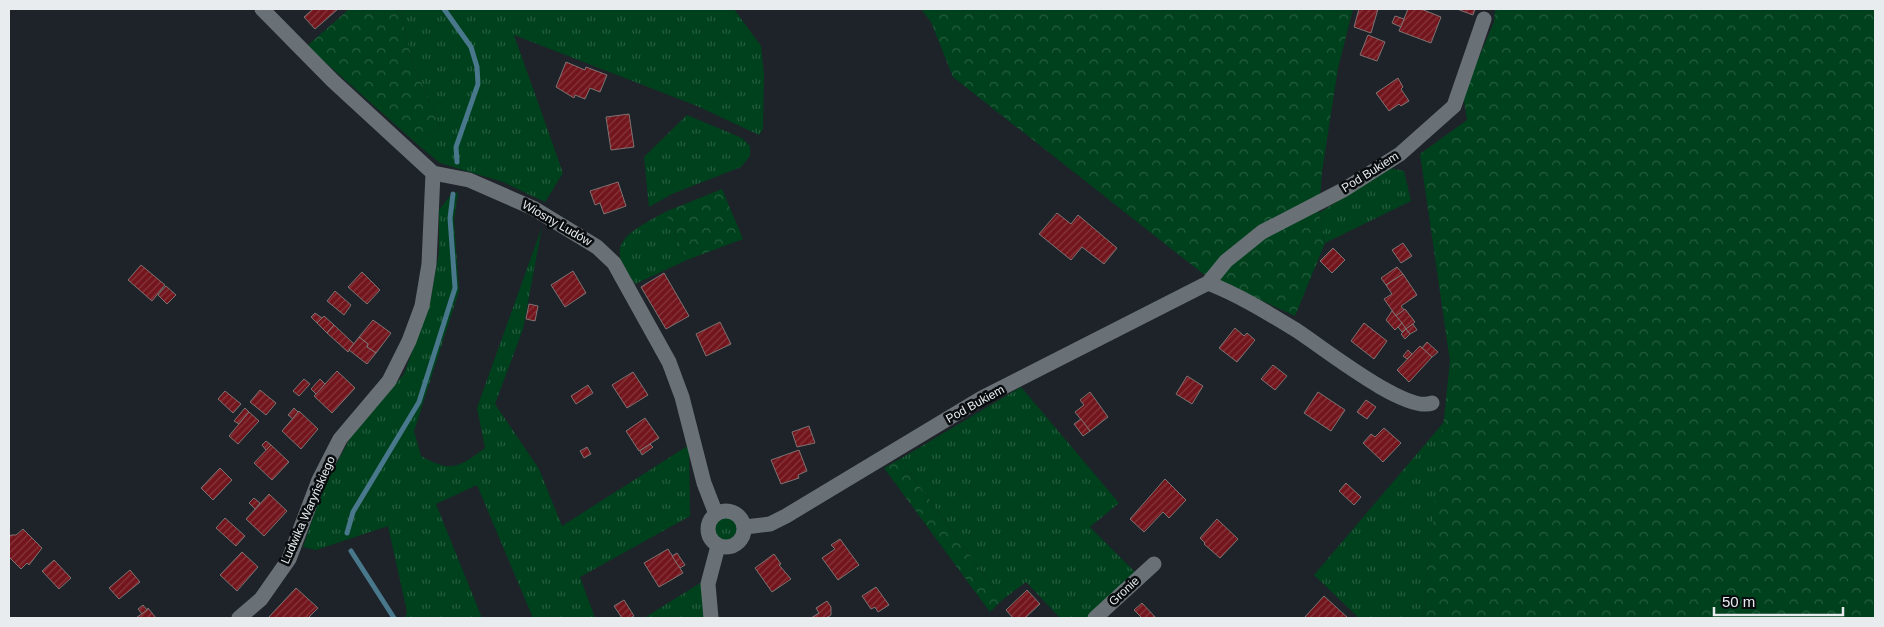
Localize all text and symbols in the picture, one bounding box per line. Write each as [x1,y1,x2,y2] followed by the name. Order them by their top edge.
[1339,149,1401,195] street label: Pod Bukiem
[520,197,595,249] street label: Wiosny Ludów
[943,382,1007,426] street label: Pod Bukiem
[278,454,338,566] street label: Ludwika Waryńskiego
[1106,573,1142,608] street label: Gronie
[1714,584,1843,616] scale bar
[1722,593,1755,610] text: 50 m

